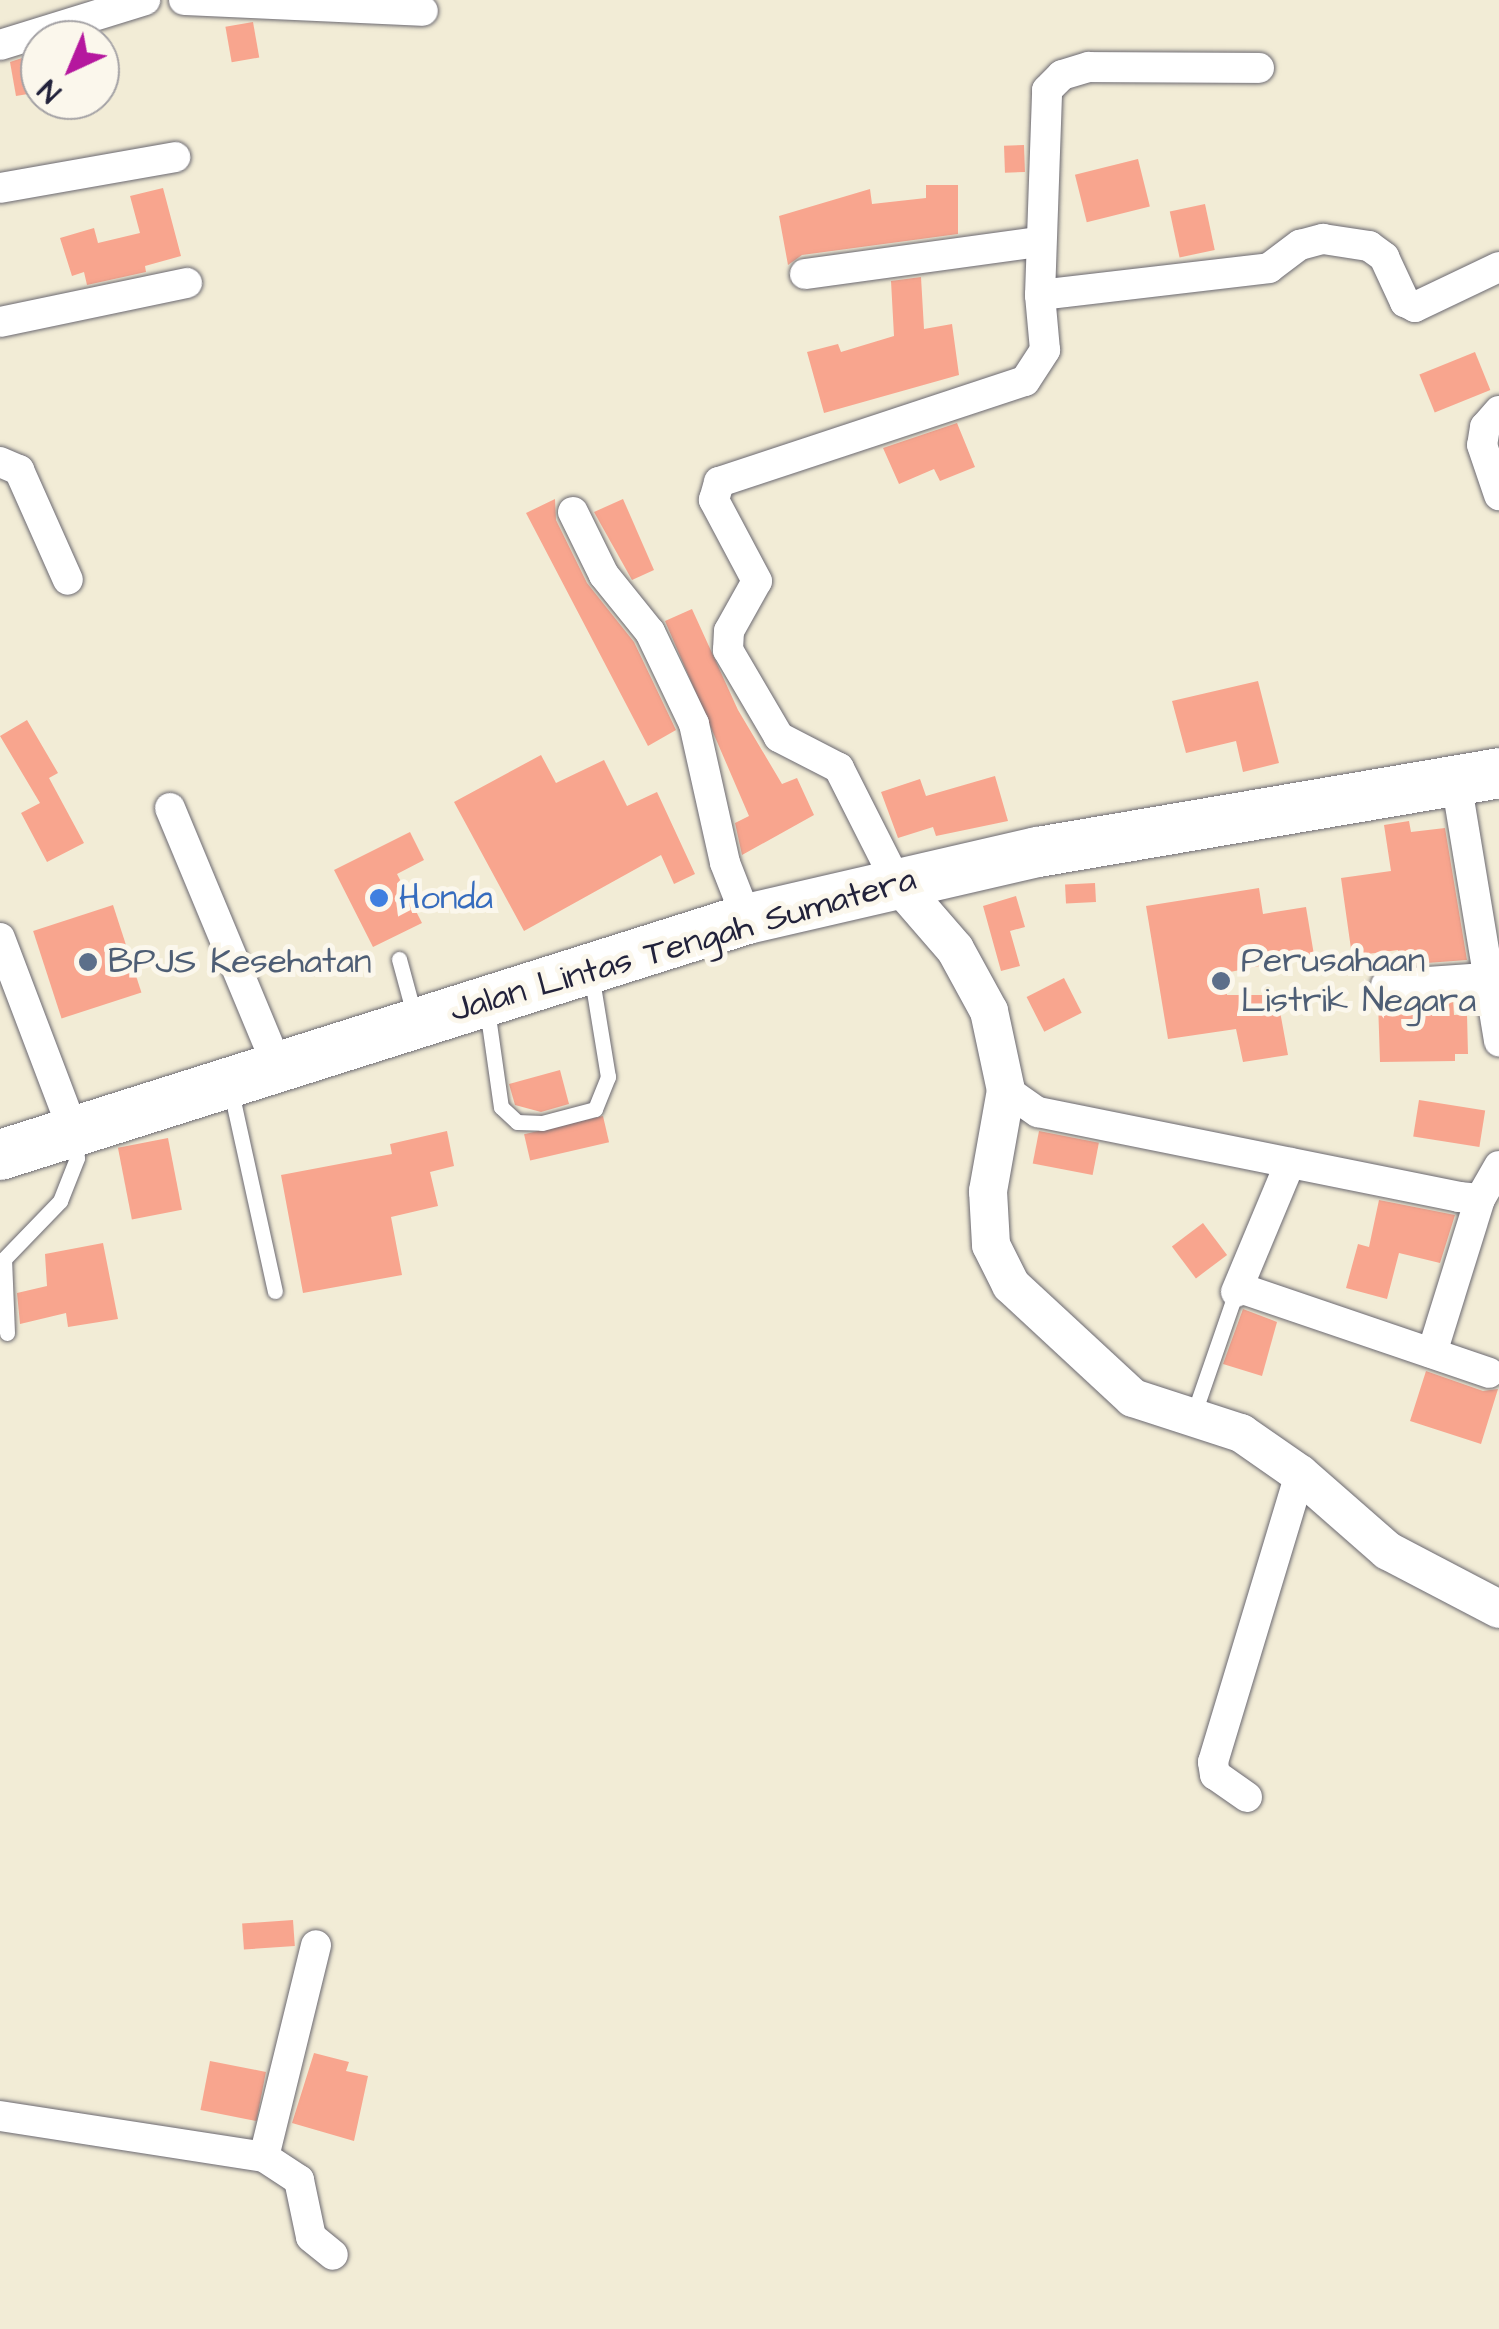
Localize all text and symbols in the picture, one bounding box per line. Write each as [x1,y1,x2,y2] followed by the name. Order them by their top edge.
[20,20,120,120] north arrow
[30,70,70,111] text: N
[445,858,921,1032] street label: Jalan Lintas Tengah Sumatera
[399,877,493,919] place label: Honda
[368,887,390,909] marker: Honda
[1241,940,1476,1022] place label: Perusahaan Listrik Negara
[108,941,371,983] place label: BPJS Kesehatan
[77,951,99,973] marker: BPJS Kesehatan
[1210,970,1232,992] marker: Perusahaan Listrik Negara

